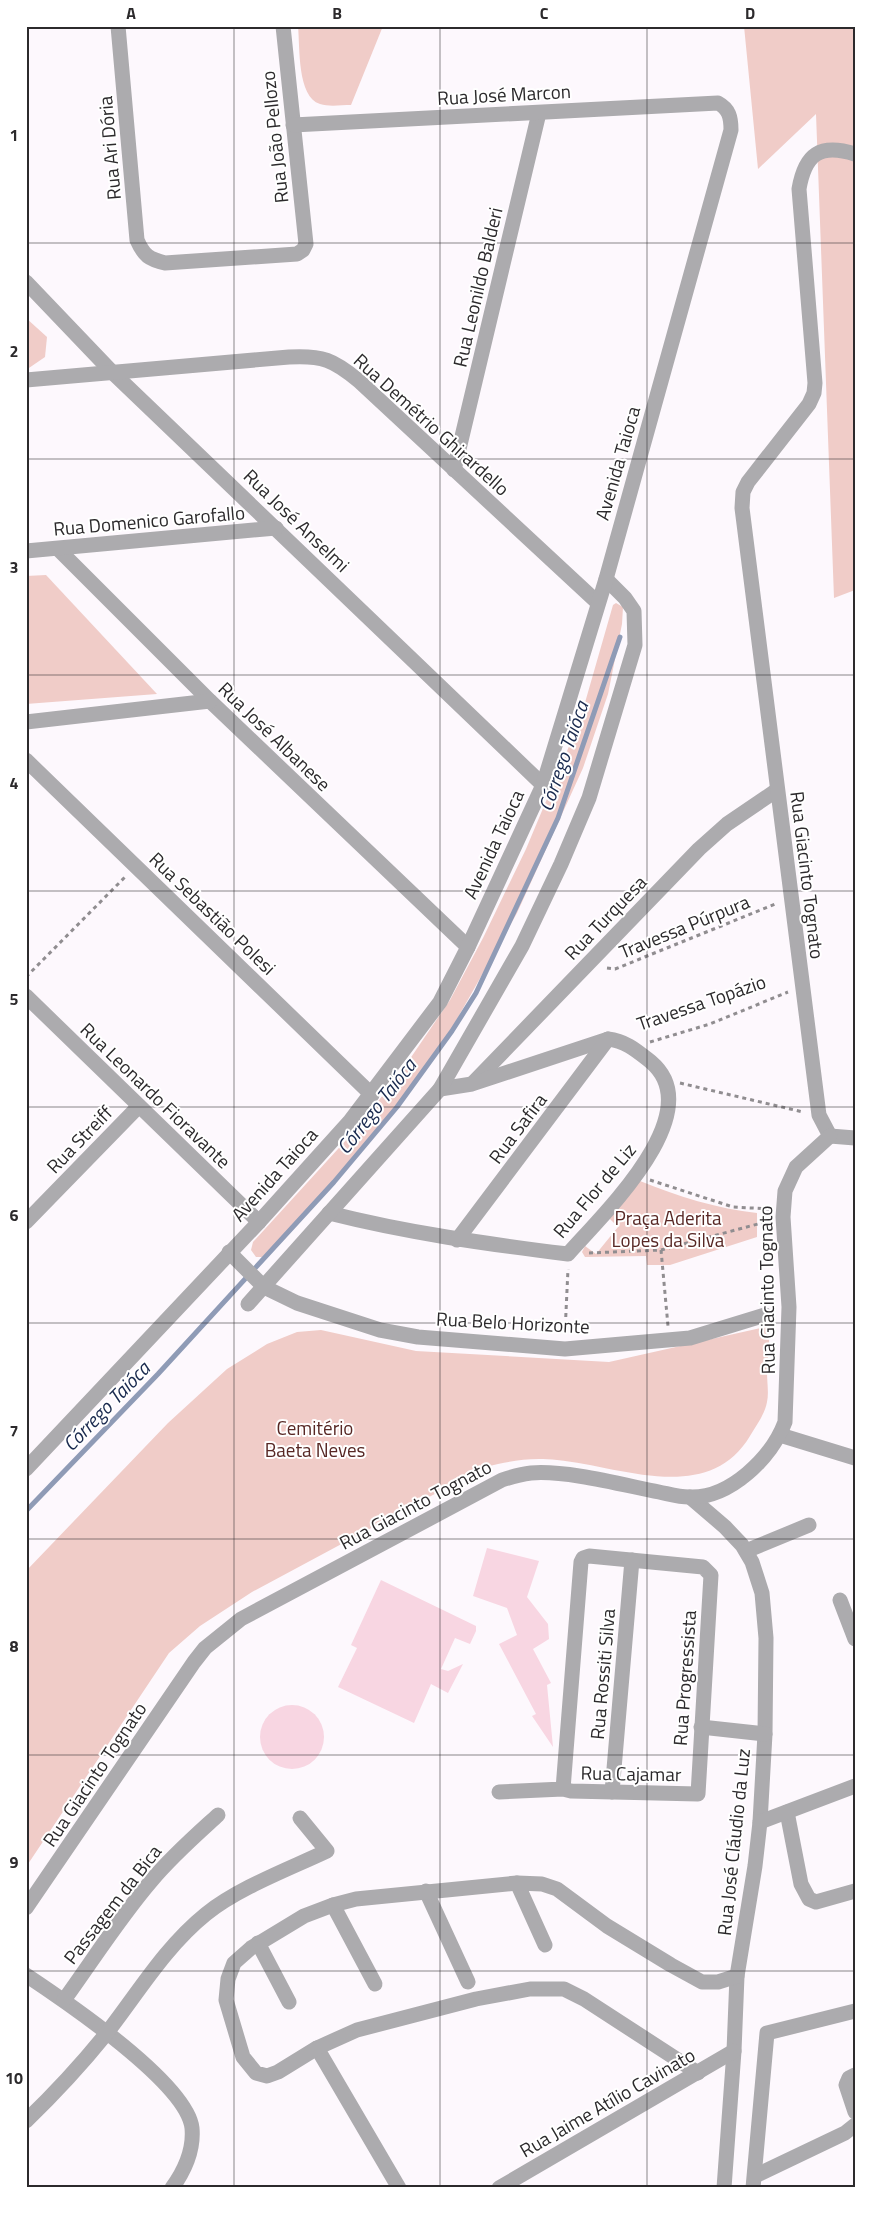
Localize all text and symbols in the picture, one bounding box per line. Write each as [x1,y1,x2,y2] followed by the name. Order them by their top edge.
[126,1,136,25] text: A
[332,1,342,25] text: B
[540,1,549,25] text: C
[745,1,755,25] text: D
[253,69,295,205] street label: Rua João Pellozo
[436,76,572,112] street label: Rua José Marcon
[90,94,128,201] street label: Rua Ari Dória
[10,123,18,147] text: 1
[445,204,509,370] street label: Rua Leonildo Balderi
[10,339,18,363] text: 2
[348,346,516,502] street label: Rua Demétrio Ghirardello
[587,402,647,523] street label: Avenida Taioca
[237,462,357,578] street label: Rua José Anselmi
[52,497,246,543] street label: Rua Domenico Garofallo
[10,555,18,579] text: 3
[212,675,338,797] street label: Rua José Albanese
[530,696,597,815] water label: Córrego Taióca
[10,771,19,795] text: 4
[455,784,531,903] street label: Avenida Taioca
[783,789,833,961] street label: Rua Giacinto Tognato
[143,845,283,981] street label: Rua Sebastião Polesi
[557,868,653,966] street label: Rua Turquesa
[614,886,754,965] street label: Travessa Púrpura
[632,966,770,1038] street label: Travessa Topázio
[10,987,19,1011] text: 5
[74,1015,238,1175] street label: Rua Leonardo Fioravante
[328,1050,424,1161] water label: Córrego Taióca
[481,1086,553,1169] street label: Rua Safira
[39,1098,119,1180] street label: Rua Streiff
[224,1120,324,1227] street label: Avenida Taioca
[546,1136,642,1244] street label: Rua Flor de Liz
[10,1203,19,1227] text: 6
[612,1203,725,1254] park label: Praça Aderita Lopes da Silva
[750,1205,782,1375] street label: Rua Giacinto Tognato
[435,1303,591,1341] street label: Rua Belo Horizonte
[55,1353,158,1458] water label: Córrego Taióca
[265,1413,366,1464] park label: Cemitério Baeta Neves
[10,1419,18,1443] text: 7
[334,1452,496,1556] street label: Rua Giacinto Tognato
[582,1607,622,1741] street label: Rua Rossiti Silva
[665,1609,703,1747] street label: Rua Progressista
[10,1634,19,1658] text: 8
[35,1696,153,1852] street label: Rua Giacinto Tognato
[709,1747,757,1937] street label: Rua José Cláudio da Luz
[580,1758,682,1788] street label: Rua Cajamar
[56,1838,168,1970] street label: Passagem da Bica
[10,1850,19,1874] text: 9
[514,2040,700,2164] street label: Rua Jaime Atílio Cavinato
[5,2066,23,2090] text: 10

